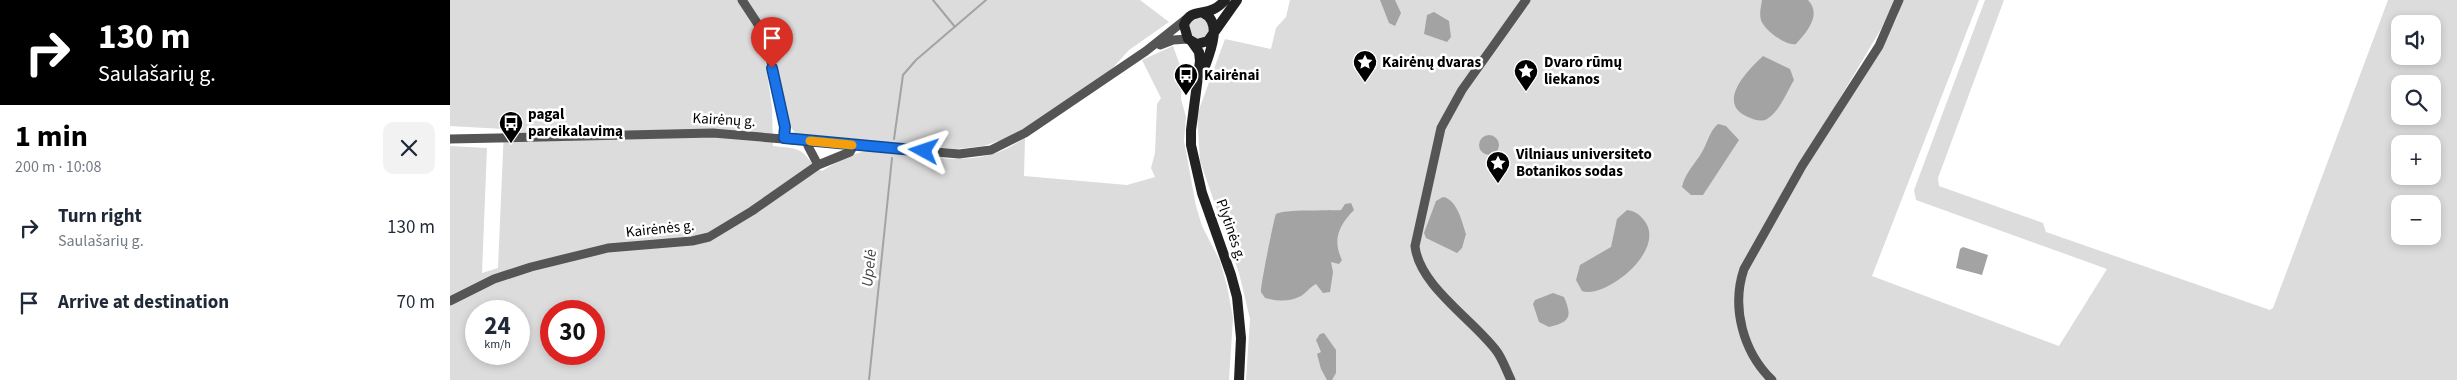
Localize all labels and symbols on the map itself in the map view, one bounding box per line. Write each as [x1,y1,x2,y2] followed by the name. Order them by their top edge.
[751,17,793,68] pin
[1352,49,1378,83] place icon: Kairėnų dvaras
[1382,52,1481,73] place label: Kairėnų dvaras
[1544,52,1622,90] place label: Dvaro rūmų liekanos
[1513,58,1539,92] place icon: Dvaro rūmų liekanos
[1173,62,1199,96] bus stop icon: Kairėnai
[1204,65,1259,86] place label: Kairėnai
[528,104,623,142] place label: pagal pareikalavimą
[692,108,756,132] street label: Kairėnų g.
[498,110,524,144] bus stop icon: pagal pareikalavimą
[897,124,949,176] position arrow
[1515,144,1652,182] place label: Vilniaus universiteto Botanikos sodas
[1485,150,1511,184] place icon: Vilniaus universiteto Botanikos sodas
[1211,196,1251,264] street label: Plytinės g.
[625,215,695,243] street label: Kairėnės g.
[856,248,882,288] water label: Upelė
[540,300,605,365] speed limit sign: 30

